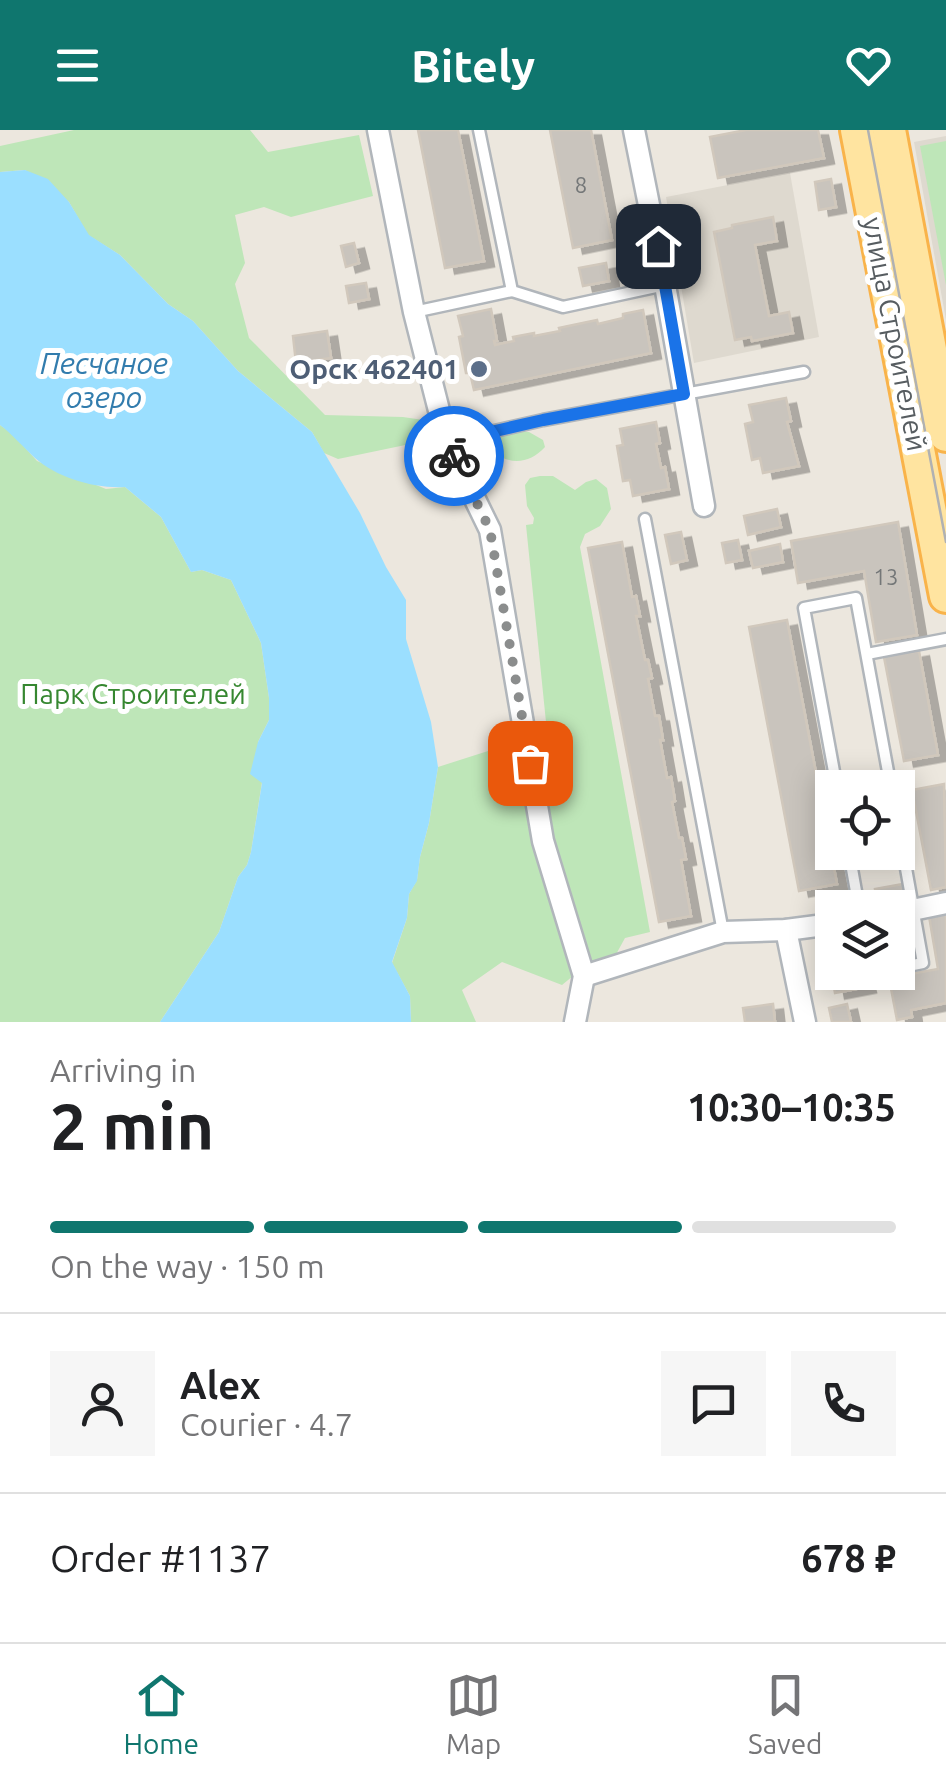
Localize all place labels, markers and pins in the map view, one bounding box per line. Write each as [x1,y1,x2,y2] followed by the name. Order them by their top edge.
[616,204,701,289] pin
[289,353,459,384] place label: Орск 462401
[468,358,490,380] marker: Орск 462401
[488,721,573,806] pin

